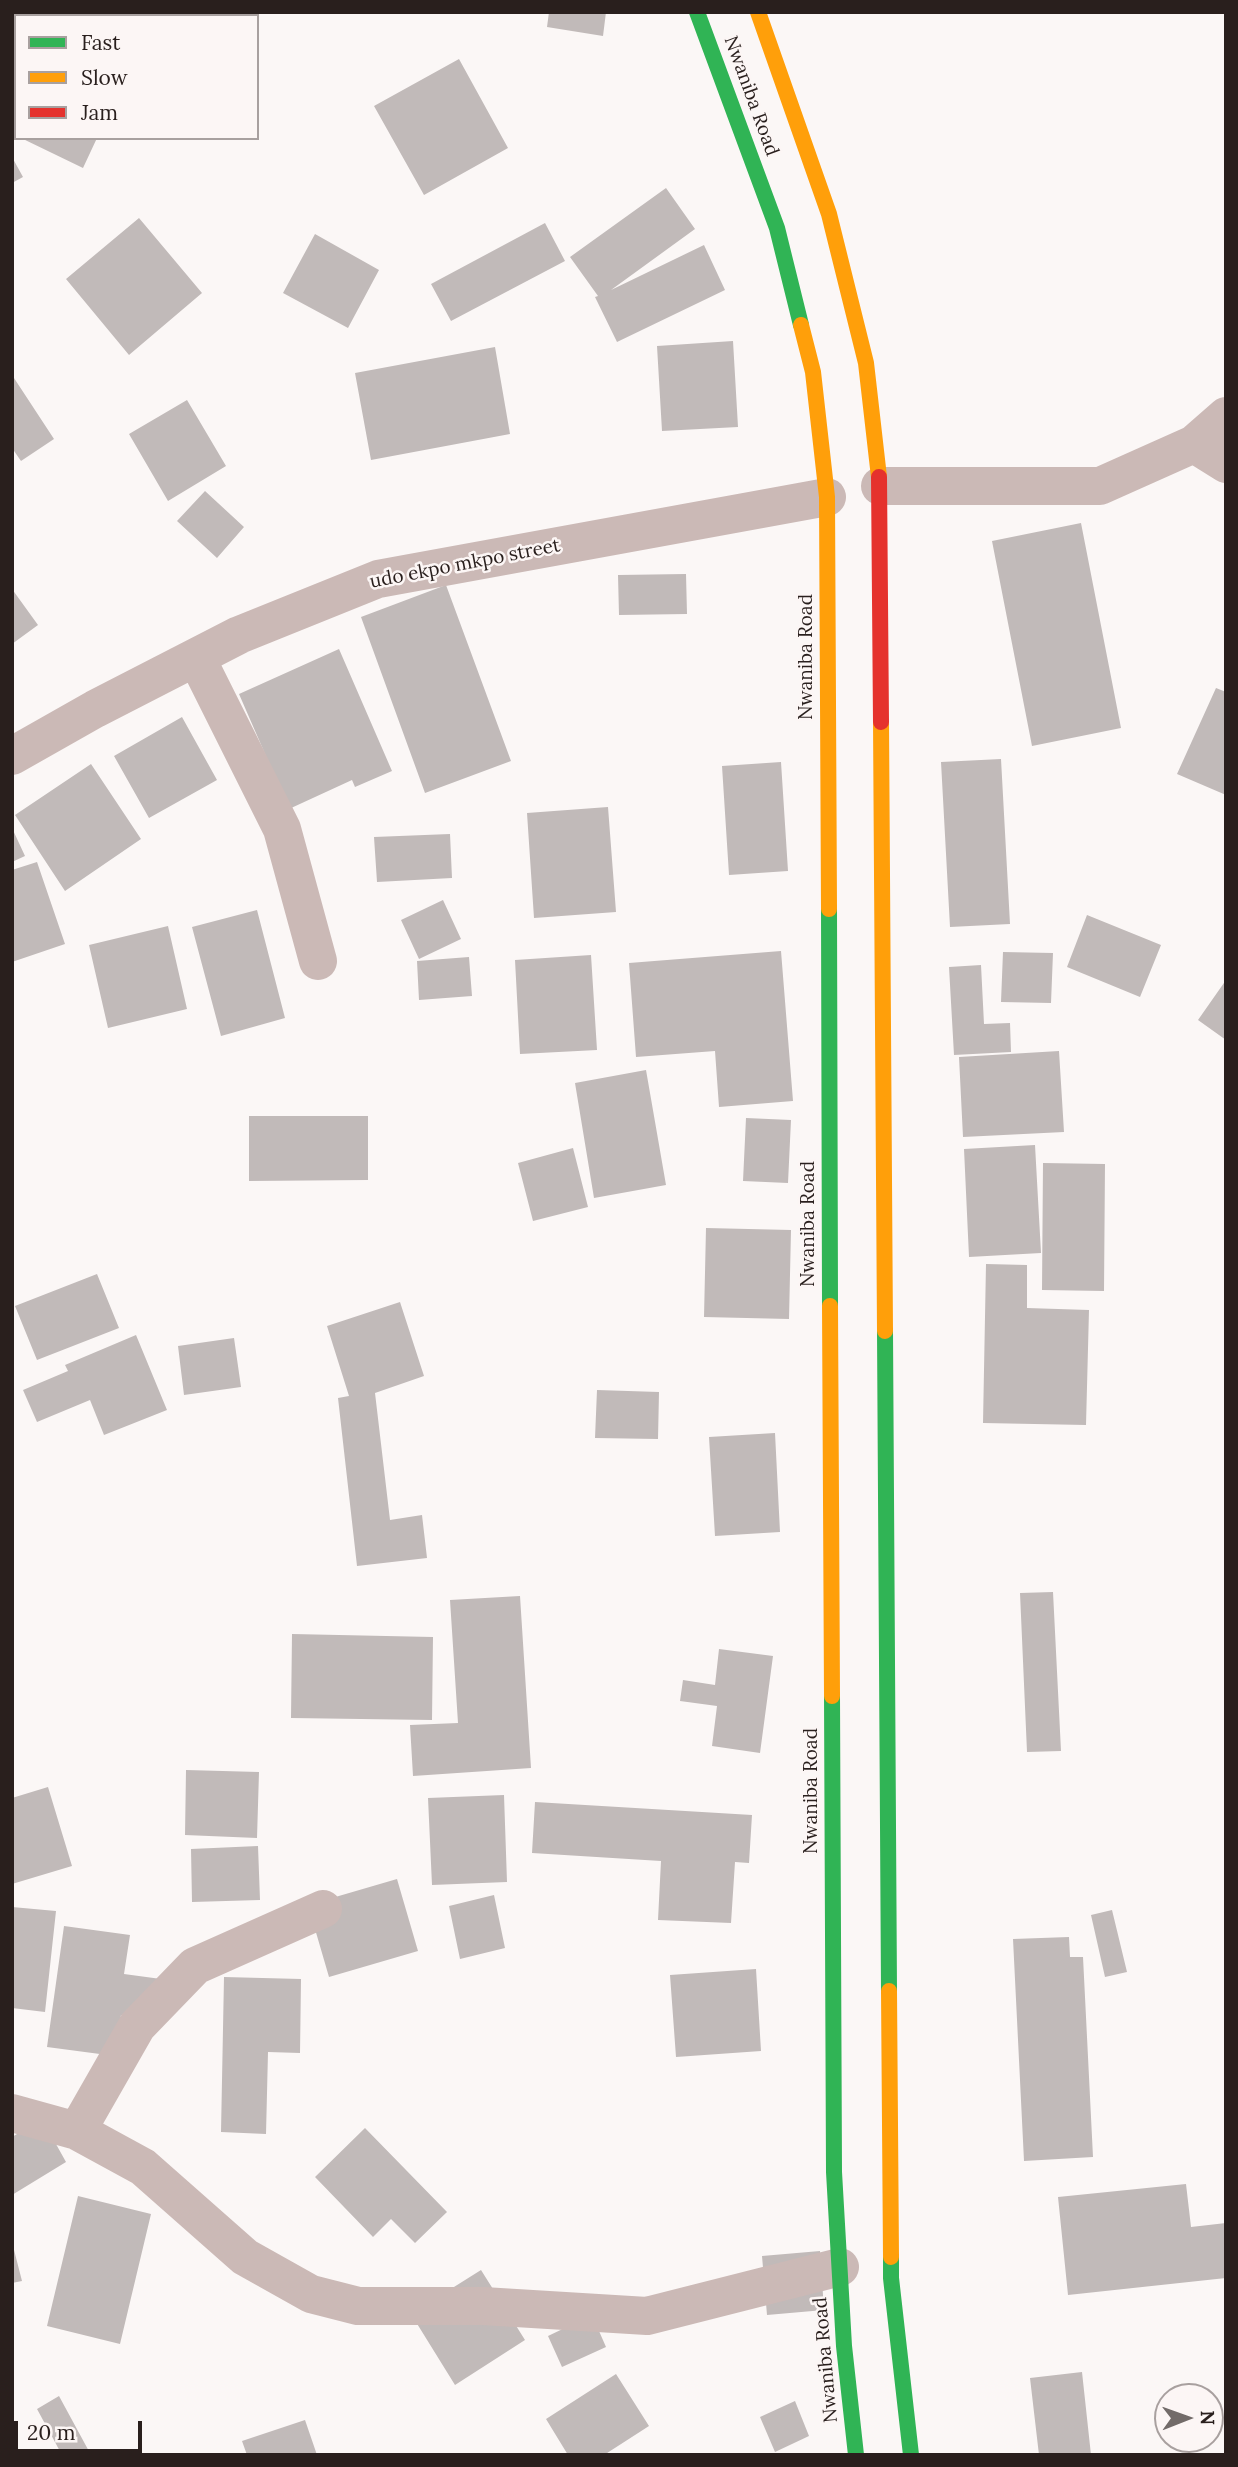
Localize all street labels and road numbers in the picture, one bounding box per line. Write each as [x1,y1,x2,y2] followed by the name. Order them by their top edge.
[719,33,783,159] street label: Nwaniba Road
[368,534,562,594] street label: udo ekpo mkpo street
[796,594,818,720] street label: Nwaniba Road
[798,1161,820,1287] street label: Nwaniba Road
[801,1728,823,1854] street label: Nwaniba Road
[809,2296,843,2424] street label: Nwaniba Road

